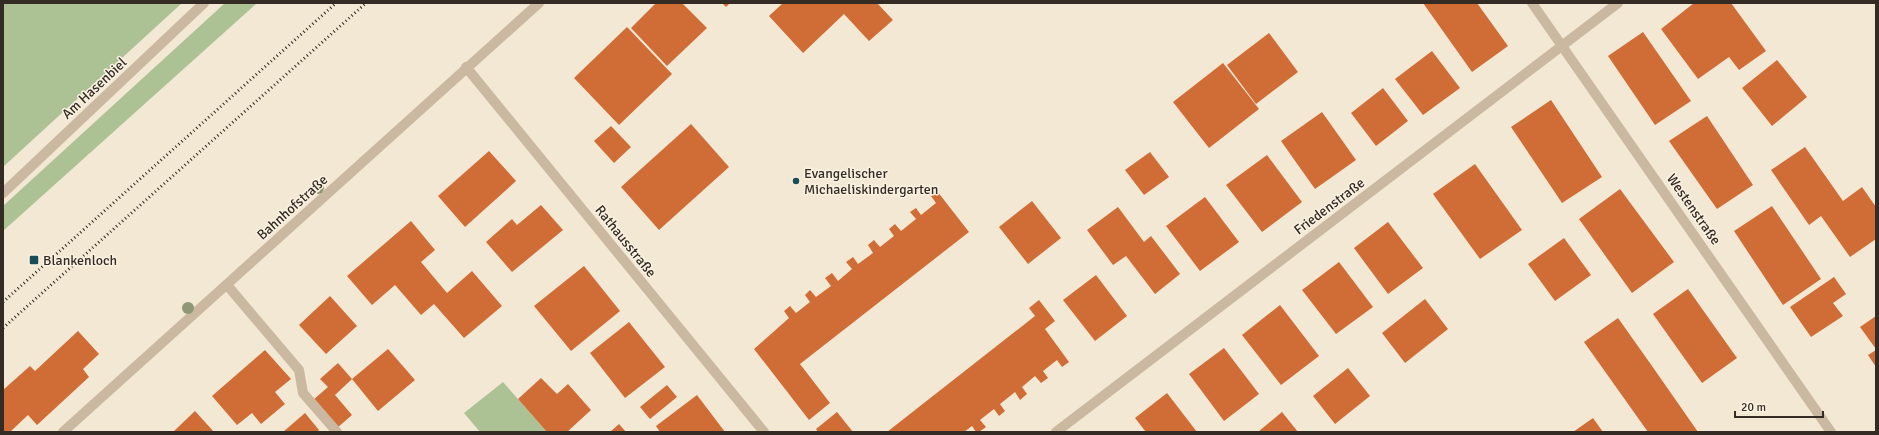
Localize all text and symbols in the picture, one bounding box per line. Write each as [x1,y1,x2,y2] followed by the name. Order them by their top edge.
[58,54,130,123] street label: Am Hasenbiel
[804,165,939,198] place label: Evangelischer Michaeliskindergarten
[1663,170,1724,248] street label: Westenstraße
[253,171,331,244] street label: Bahnhofstraße
[1291,174,1368,239] street label: Friedenstraße
[791,176,801,186] marker: Evangelischer Michaeliskindergarten
[591,202,660,281] street label: Rathausstraße
[43,252,117,269] place label: Blankenloch
[28,254,40,266] marker: Blankenloch
[1735,393,1823,419] scale bar
[1741,400,1766,415] text: 20 m

